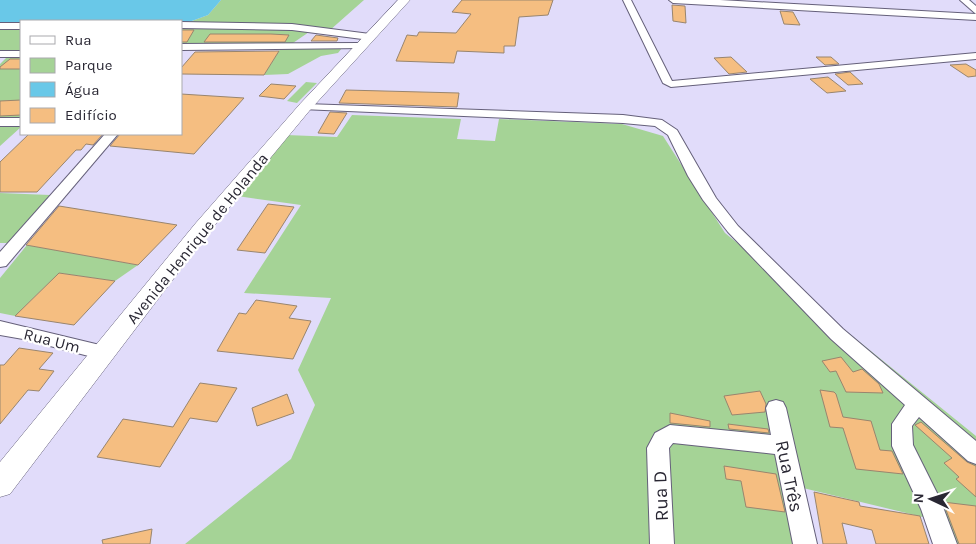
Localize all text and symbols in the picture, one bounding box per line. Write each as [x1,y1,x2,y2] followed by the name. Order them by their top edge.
[20,20,182,135] legend
[65,31,92,49] text: Rua
[65,56,113,74] text: Parque
[65,81,99,99] text: Água
[65,106,117,124] text: Edifício
[123,149,272,327] street label: Avenida Henrique de Holanda
[22,324,82,357] street label: Rua Um
[771,438,807,514] street label: Rua Três
[649,470,673,522] street label: Rua D
[906,474,956,524] north arrow
[910,493,927,504] text: N

